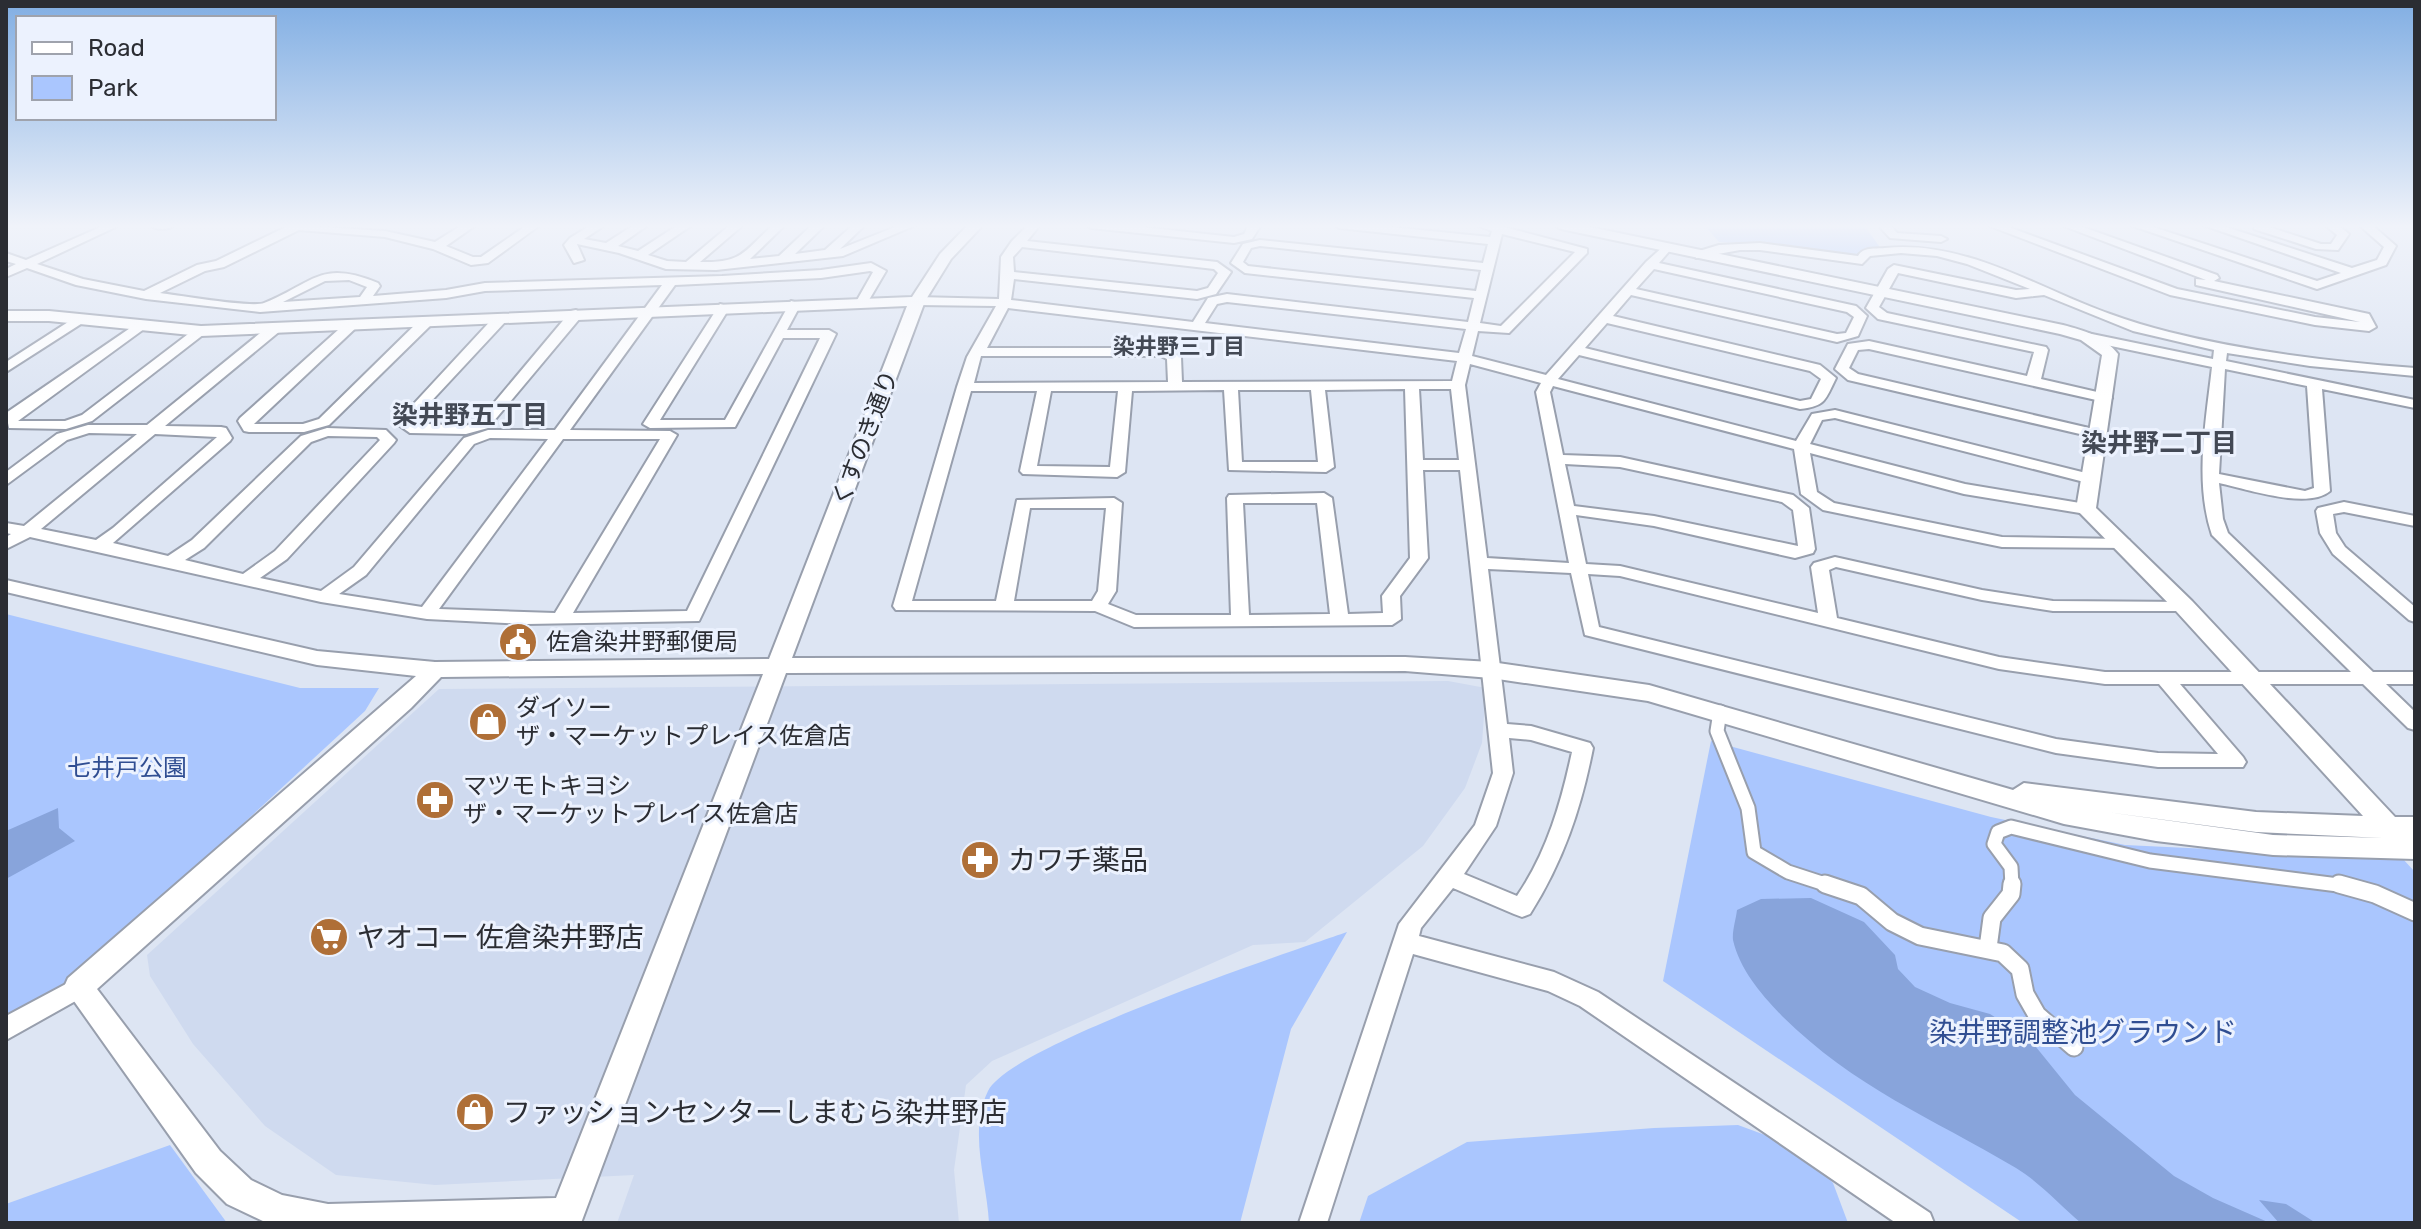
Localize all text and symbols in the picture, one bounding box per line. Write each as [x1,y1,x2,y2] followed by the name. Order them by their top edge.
[16,16,276,120] legend
[88,34,145,62] text: Road
[88,74,139,102] text: Park
[1113,333,1245,360] district label: 染井野三丁目
[826,366,904,510] street label: くすのき通り
[392,400,548,431] district label: 染井野五丁目
[2081,428,2237,459] district label: 染井野二丁目
[497,621,539,663] public building icon: 佐倉染井野郵便局
[546,628,738,656] place label: 佐倉染井野郵便局
[516,694,851,750] place label: ダイソー ザ・マーケットプレイス佐倉店
[467,701,509,743] shop icon: ダイソー ザ・マーケットプレイス佐倉店
[67,754,187,782] park label: 七井戸公園
[463,772,798,828] place label: マツモトキヨシ ザ・マーケットプレイス佐倉店
[414,779,456,821] pharmacy icon: マツモトキヨシ ザ・マーケットプレイス佐倉店
[959,839,1001,881] pharmacy icon: カワチ薬品
[1008,844,1148,877] place label: カワチ薬品
[308,916,350,958] supermarket icon: ヤオコー 佐倉染井野店
[357,921,644,954] place label: ヤオコー 佐倉染井野店
[1929,1016,2237,1049] park label: 染井野調整池グラウンド
[454,1091,496,1133] shop icon: ファッションセンターしまむら染井野店
[503,1096,1007,1129] place label: ファッションセンターしまむら染井野店

